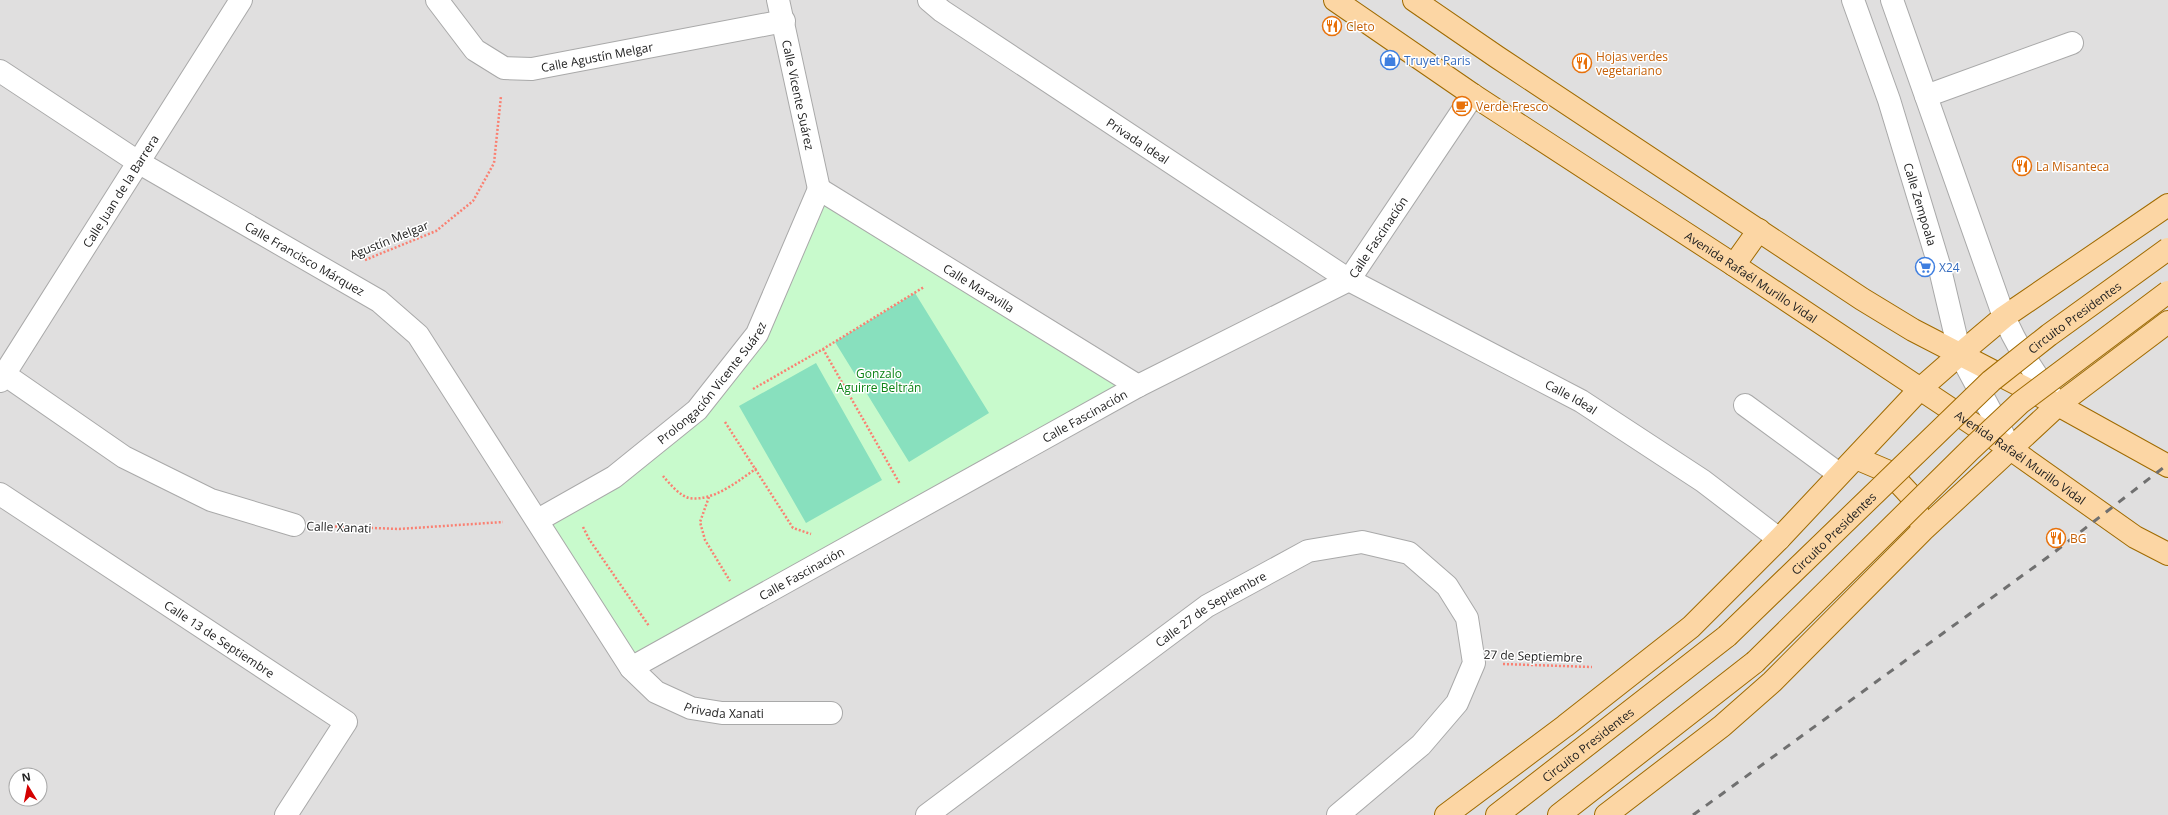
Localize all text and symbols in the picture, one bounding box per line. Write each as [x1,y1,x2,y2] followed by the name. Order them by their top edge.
[1321,15,1343,37] restaurant icon: Cleto
[1346,18,1375,35] place label: Cleto
[539,38,654,76] street label: Calle Agustín Melgar
[778,38,819,152] street label: Calle Vicente Suárez
[1596,48,1668,79] place label: Hojas verdes vegetariano
[1379,49,1401,71] shop icon: Truyet Paris
[1404,52,1471,69] place label: Truyet Paris
[1571,52,1593,74] restaurant icon: Hojas verdes vegetariano
[1451,95,1473,117] cafe icon: Verde Fresco
[1476,98,1549,115] place label: Verde Fresco
[1103,114,1173,168] street label: Privada Ideal
[78,131,162,251] street label: Calle Juan de la Barrera
[2011,155,2033,177] restaurant icon: La Misanteca
[2036,158,2109,175] place label: La Misanteca
[1900,161,1941,248] street label: Calle Zempoala
[1344,193,1411,281] street label: Calle Fascinación
[347,216,431,264] street label: Agustín Melgar
[242,217,368,300] street label: Calle Francisco Márquez
[1682,227,1821,327] street label: Avenida Rafaél Murillo Vidal
[1914,256,1936,278] supermarket icon: X24
[940,259,1018,316] street label: Calle Maravilla
[1939,259,1960,276] place label: X24
[2024,277,2125,357] street label: Circuito Presidentes
[653,319,770,448] street label: Prolongación Vicente Suárez
[837,365,921,396] park label: Gonzalo Aguirre Beltrán
[1542,375,1601,418] street label: Calle Ideal
[1039,385,1130,446] street label: Calle Fascinación
[1952,406,2089,508] street label: Avenida Rafaél Murillo Vidal
[1787,488,1880,578] street label: Circuito Presidentes
[306,517,372,537] street label: Calle Xanati
[2045,527,2067,549] restaurant icon: BG
[2070,530,2086,547] place label: BG
[756,543,847,604] street label: Calle Fascinación
[1151,567,1269,650] street label: Calle 27 de Septiembre
[161,596,278,681] street label: Calle 13 de Septiembre
[1483,646,1583,666] street label: 27 de Septiembre
[681,698,764,722] street label: Privada Xanati
[1538,703,1637,786] street label: Circuito Presidentes
[8,767,48,807] north arrow
[20,768,32,785] text: N

